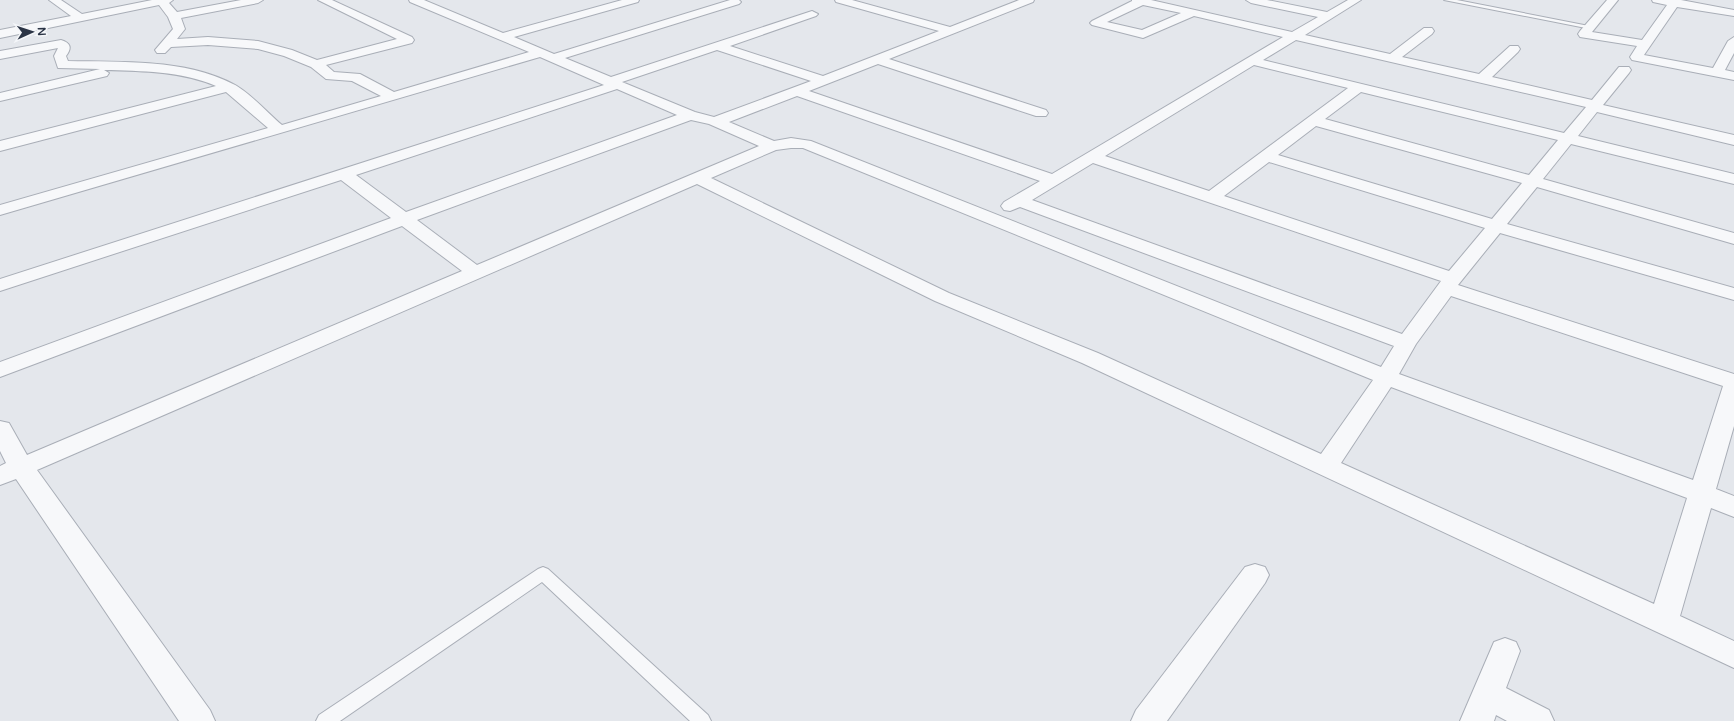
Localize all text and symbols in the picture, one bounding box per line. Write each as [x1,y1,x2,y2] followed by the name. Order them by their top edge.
[12,12,52,52] north arrow
[35,27,48,36] text: N

